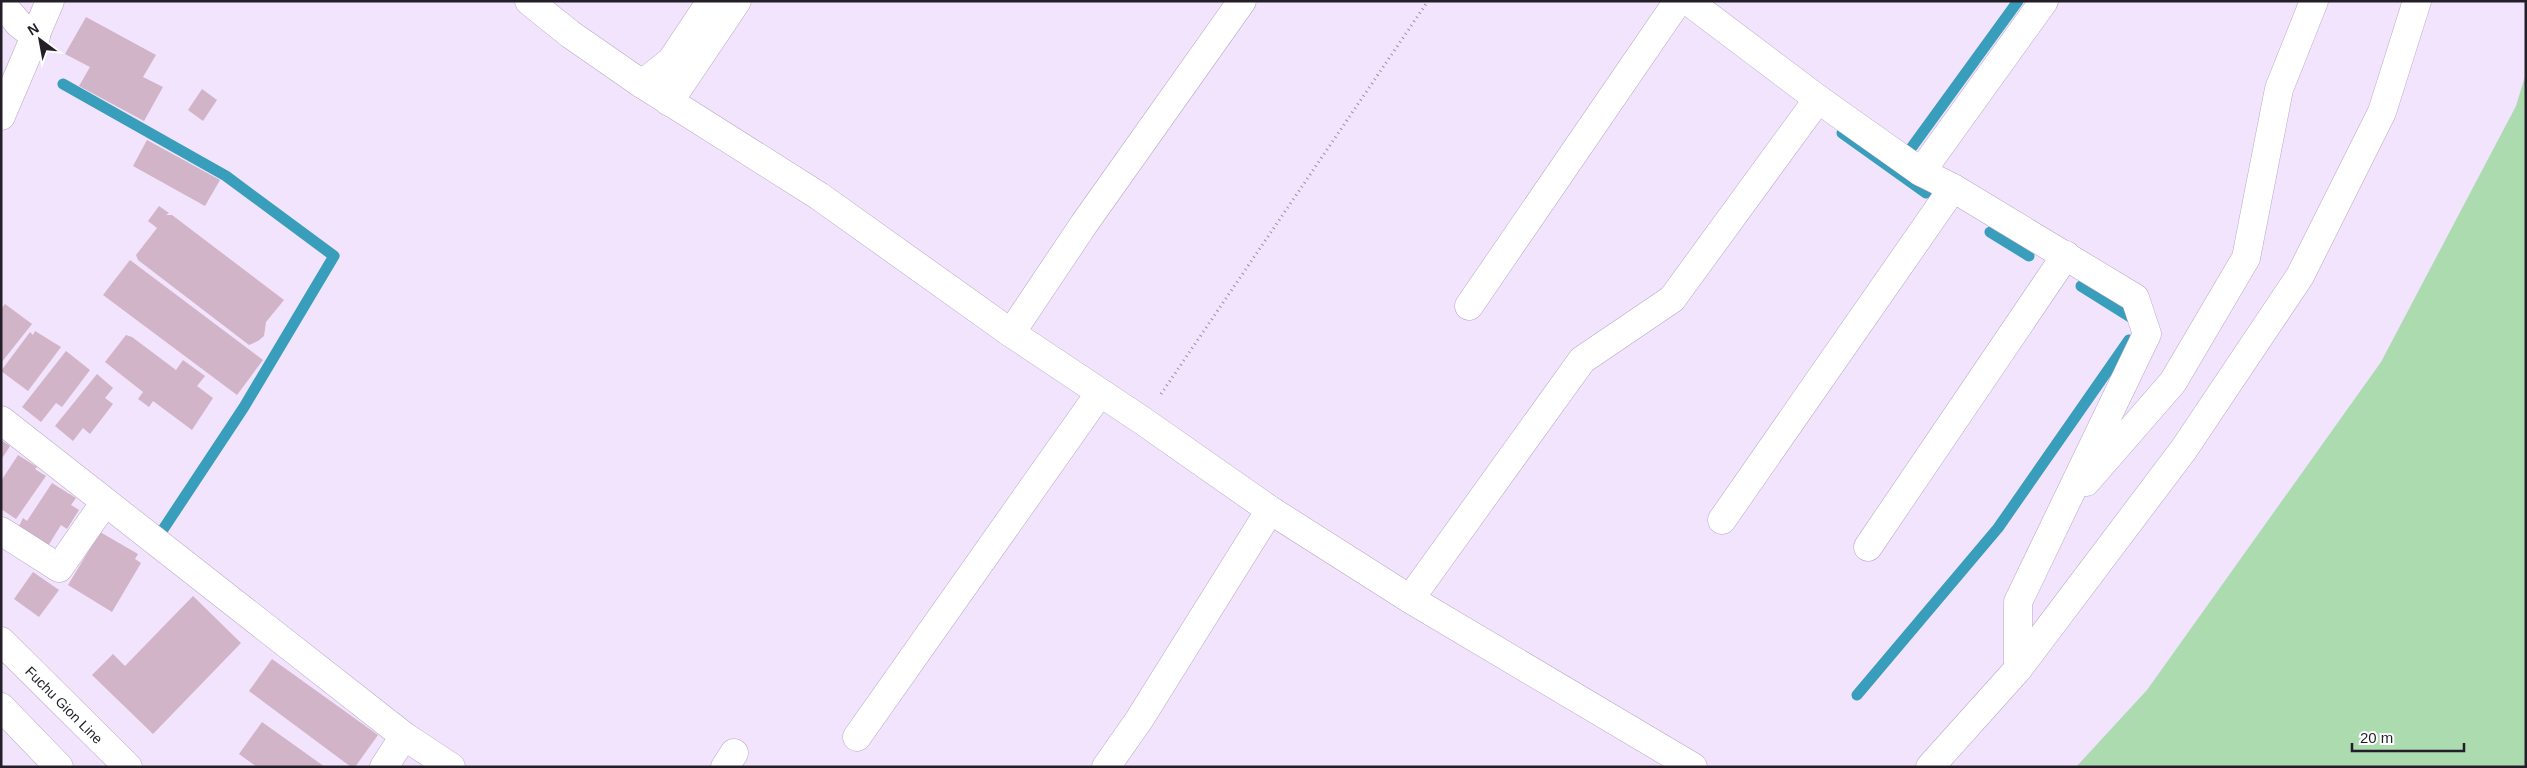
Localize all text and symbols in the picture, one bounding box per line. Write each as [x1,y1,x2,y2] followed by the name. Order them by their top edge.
[15,15,65,65] north arrow
[25,20,42,38] text: N
[22,663,106,747] street label: Fuchu Gion Line
[2352,720,2464,752] scale bar
[2360,729,2393,746] text: 20 m

